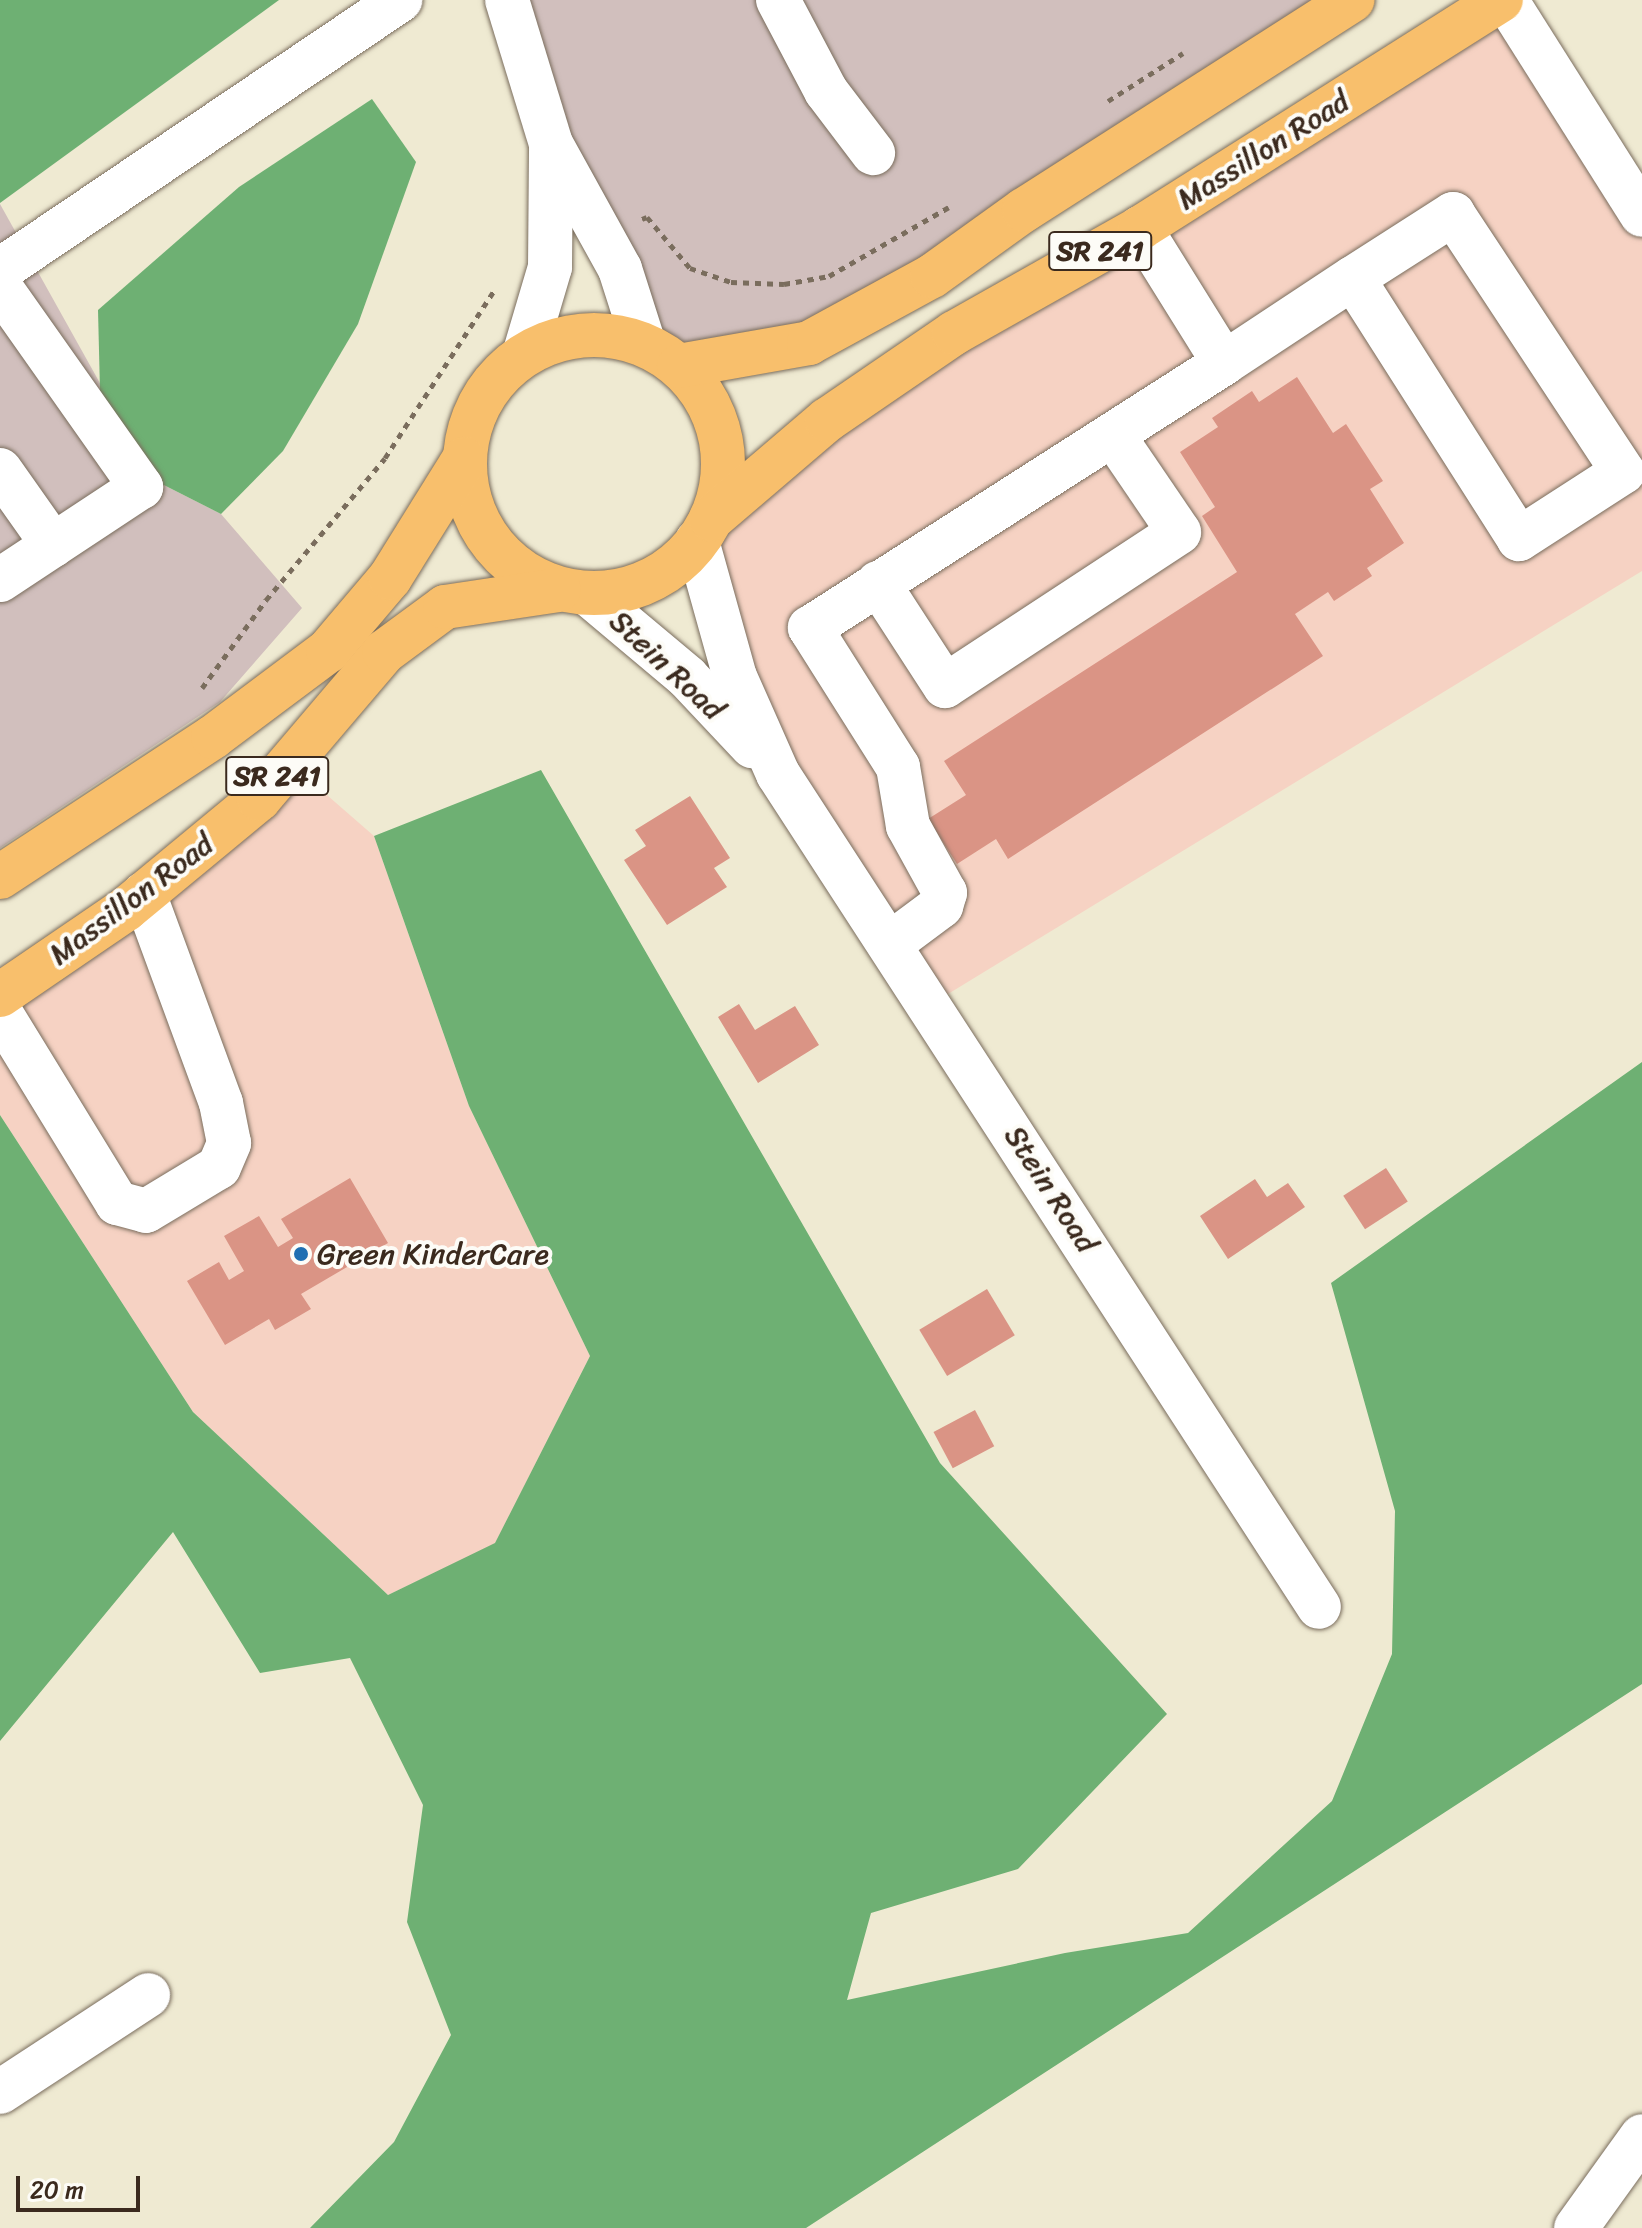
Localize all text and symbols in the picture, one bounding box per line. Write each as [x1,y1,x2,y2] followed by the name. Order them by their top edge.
[1170,83,1356,217] street label: Massillon Road
[1048,227,1152,275] road number: SR 241
[602,603,732,727] street label: Stein Road
[225,752,329,800] road number: SR 241
[42,826,220,972] street label: Massillon Road
[997,1119,1105,1259] street label: Stein Road
[317,1236,551,1272] place label: Green KinderCare
[292,1245,310,1263] marker: Green KinderCare
[20,2160,144,2210] scale bar
[30,2169,84,2211] text: 20 m

